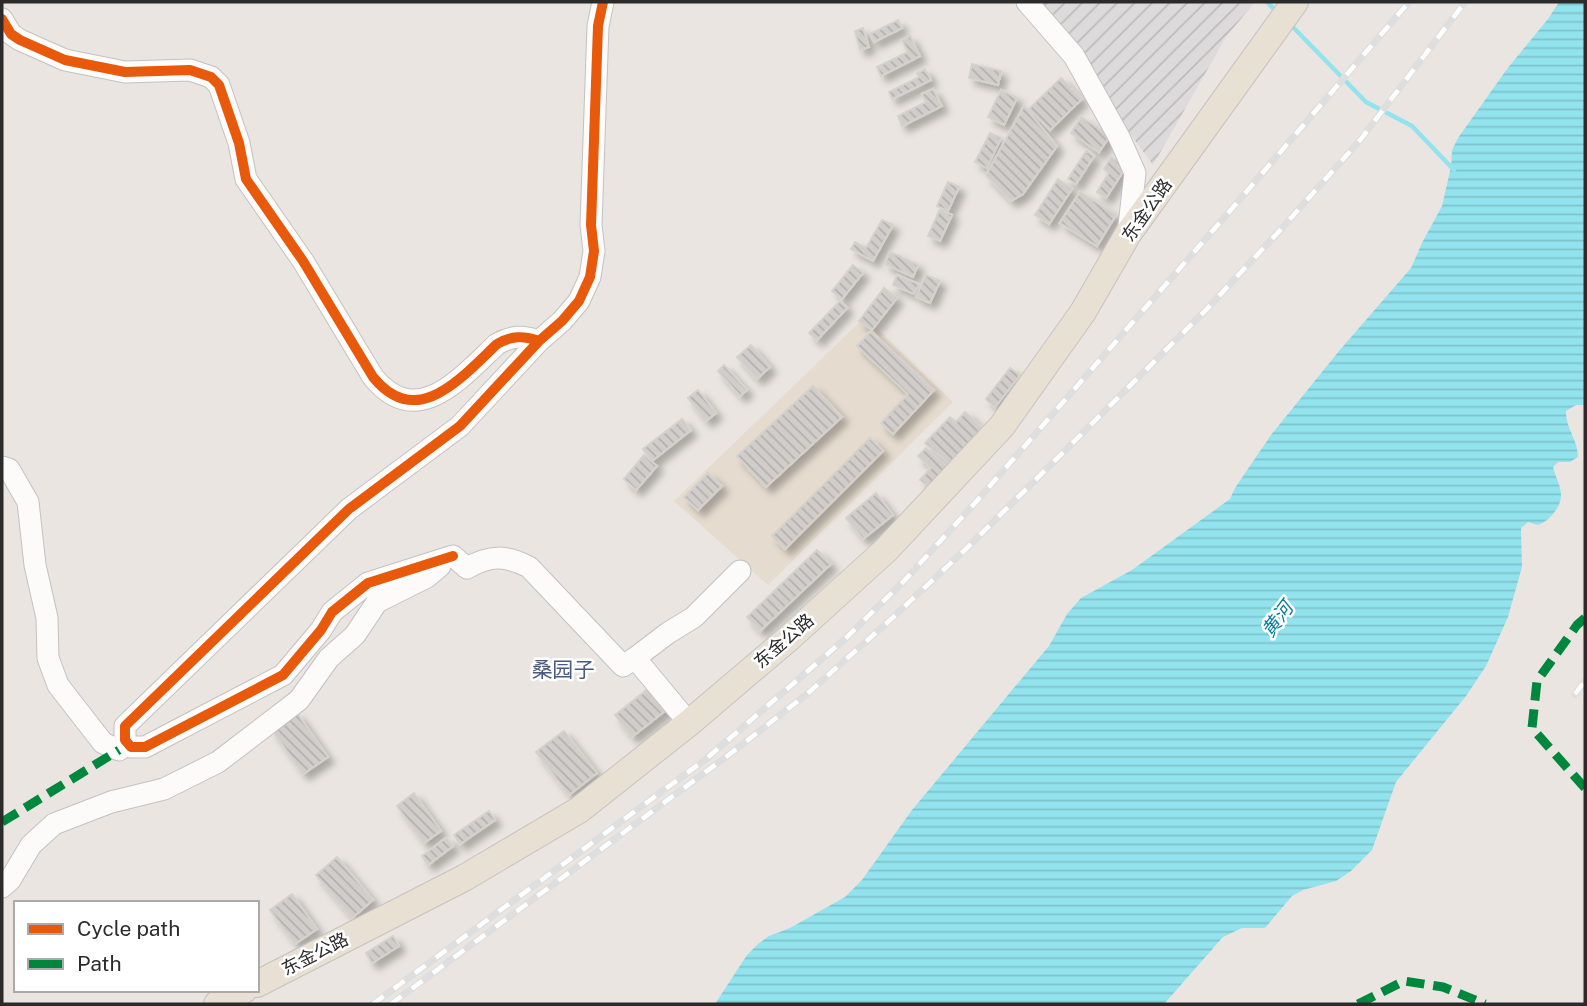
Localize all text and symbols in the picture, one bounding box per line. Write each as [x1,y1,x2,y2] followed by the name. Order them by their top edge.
[1117,174,1176,245] street label: 东金公路
[1257,594,1300,641] water label: 黄河
[750,609,818,672] street label: 东金公路
[532,657,595,682] district label: 桑园子
[14,901,259,992] legend
[77,916,180,941] text: Cycle path
[278,928,352,979] street label: 东金公路
[77,951,122,976] text: Path

